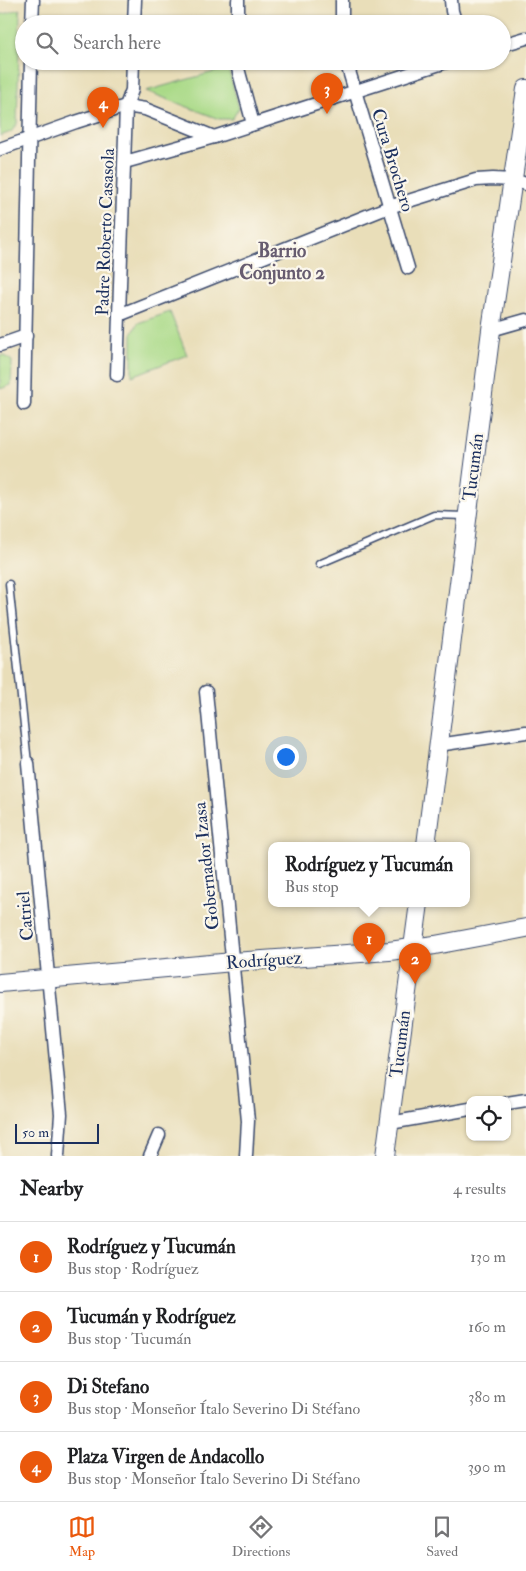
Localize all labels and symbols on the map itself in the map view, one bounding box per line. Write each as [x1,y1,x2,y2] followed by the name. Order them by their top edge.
[311,73,343,114] pin: 3
[87,87,119,128] pin: 4
[366,106,419,215] street label: Cura Brochero
[91,147,120,316] street label: Padre Roberto Casasola
[239,239,325,285] district label: Barrio Conjunto 2
[458,432,489,502] street label: Tucumán
[273,744,299,770] your location
[188,800,225,931] street label: Gobernador Izasa
[12,890,39,942] street label: Catriel
[353,923,385,964] pin: 1
[399,943,431,984] pin: 2
[225,946,303,975] street label: Rodríguez
[385,1009,416,1079] street label: Tucumán
[15,1121,99,1144] scale bar

